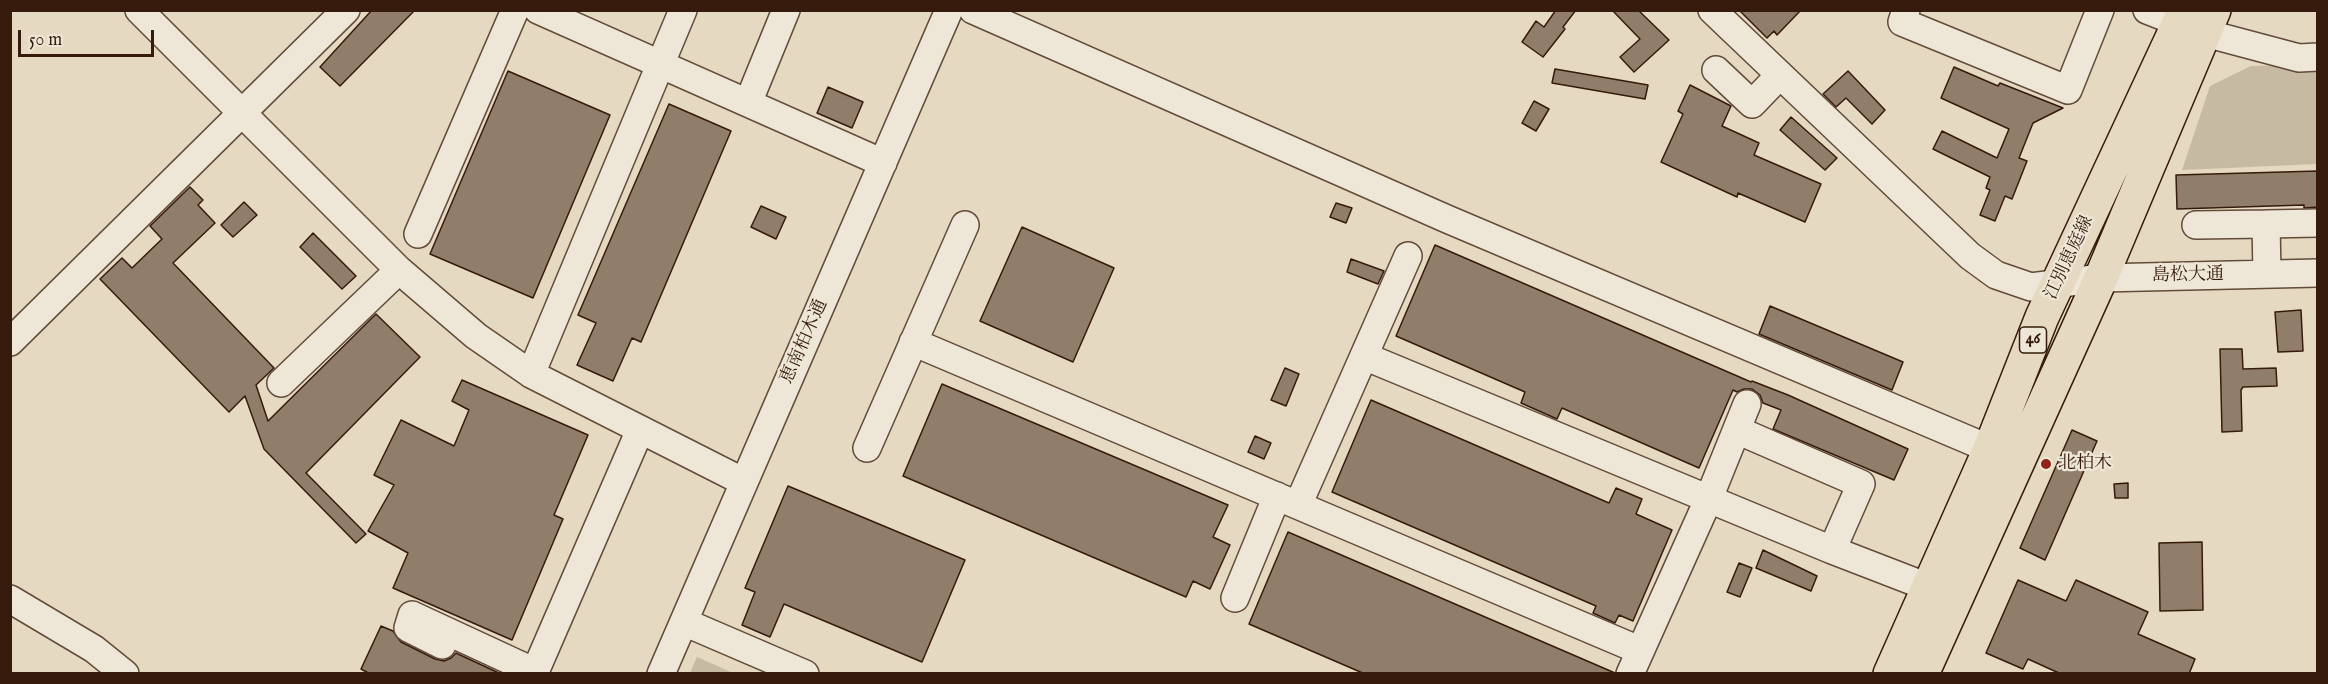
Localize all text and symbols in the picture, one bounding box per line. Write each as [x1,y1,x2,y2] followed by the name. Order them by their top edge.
[21,18,158,56] scale bar
[29,29,62,52] text: 50 m
[2041,213,2099,303] street label: 江別恵庭線
[2152,265,2224,287] street label: 島松大通
[777,296,833,388] street label: 恵南柏木通
[2020,327,2046,353] road number: 46
[2058,453,2112,475] place label: 北柏木
[2039,457,2053,471] marker: 北柏木

